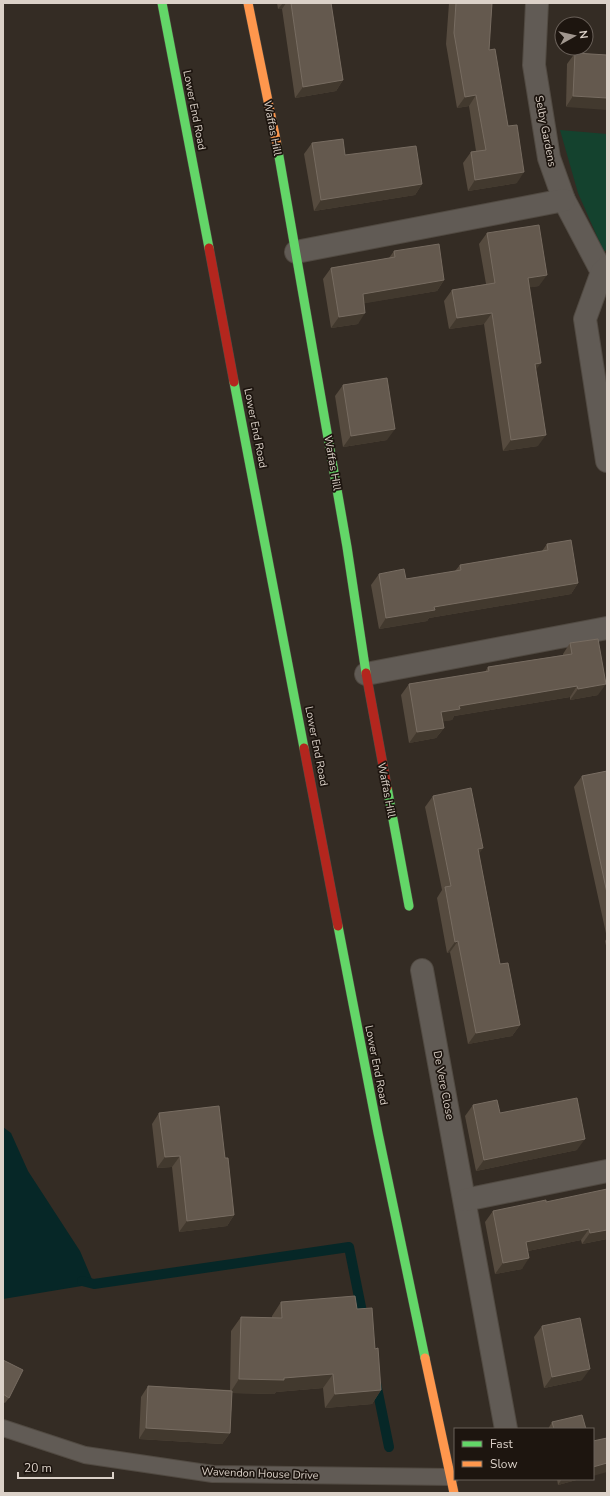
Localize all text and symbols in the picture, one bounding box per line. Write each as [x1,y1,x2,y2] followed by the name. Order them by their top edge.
[554,16,594,56] north arrow
[575,30,591,40] text: N
[179,69,210,151] street label: Lower End Road
[531,94,560,168] street label: Selby Gardens
[260,99,285,158] street label: Waffas Hill
[240,387,271,469] street label: Lower End Road
[320,434,345,493] street label: Waffas Hill
[301,705,332,787] street label: Lower End Road
[374,761,399,820] street label: Waffas Hill
[361,1024,392,1106] street label: Lower End Road
[429,1049,458,1121] street label: De Vere Close
[454,1428,594,1480] legend
[490,1436,513,1452] text: Fast
[18,1454,113,1480] scale bar
[490,1456,518,1472] text: Slow
[24,1460,52,1476] text: 20 m
[201,1464,319,1483] street label: Wavendon House Drive

